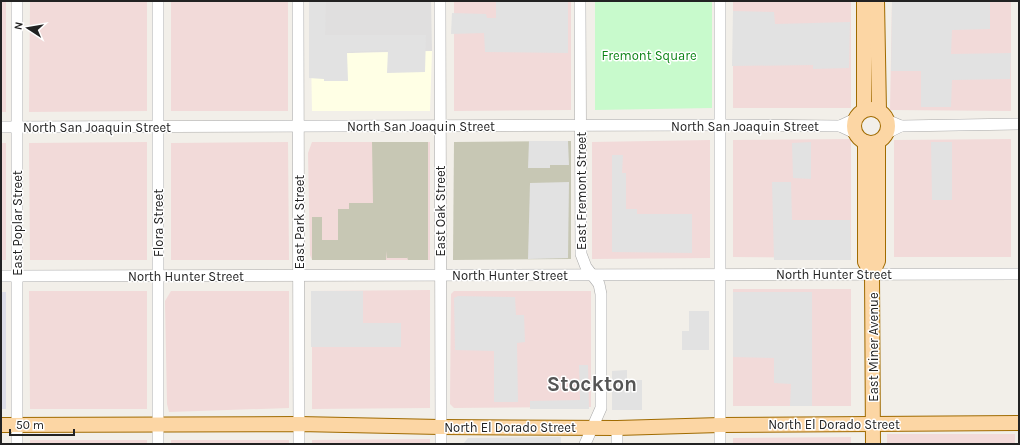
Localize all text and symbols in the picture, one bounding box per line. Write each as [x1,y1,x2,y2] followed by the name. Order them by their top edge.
[8,8,48,48] north arrow
[12,21,26,31] text: N
[601,48,697,64] park label: Fremont Square
[347,119,495,135] street label: North San Joaquin Street
[671,119,819,135] street label: North San Joaquin Street
[23,120,171,136] street label: North San Joaquin Street
[574,132,589,250] street label: East Fremont Street
[433,165,448,256] street label: East Oak Street
[10,170,25,276] street label: East Poplar Street
[292,175,307,269] street label: East Park Street
[151,189,166,257] street label: Flora Street
[776,267,892,282] street label: North Hunter Street
[452,268,568,283] street label: North Hunter Street
[128,269,244,284] street label: North Hunter Street
[866,292,881,402] street label: East Miner Avenue
[547,372,637,396] district label: Stockton
[10,411,74,437] scale bar
[768,417,900,432] street label: North El Dorado Street
[16,418,44,432] text: 50 m
[444,420,576,435] street label: North El Dorado Street

